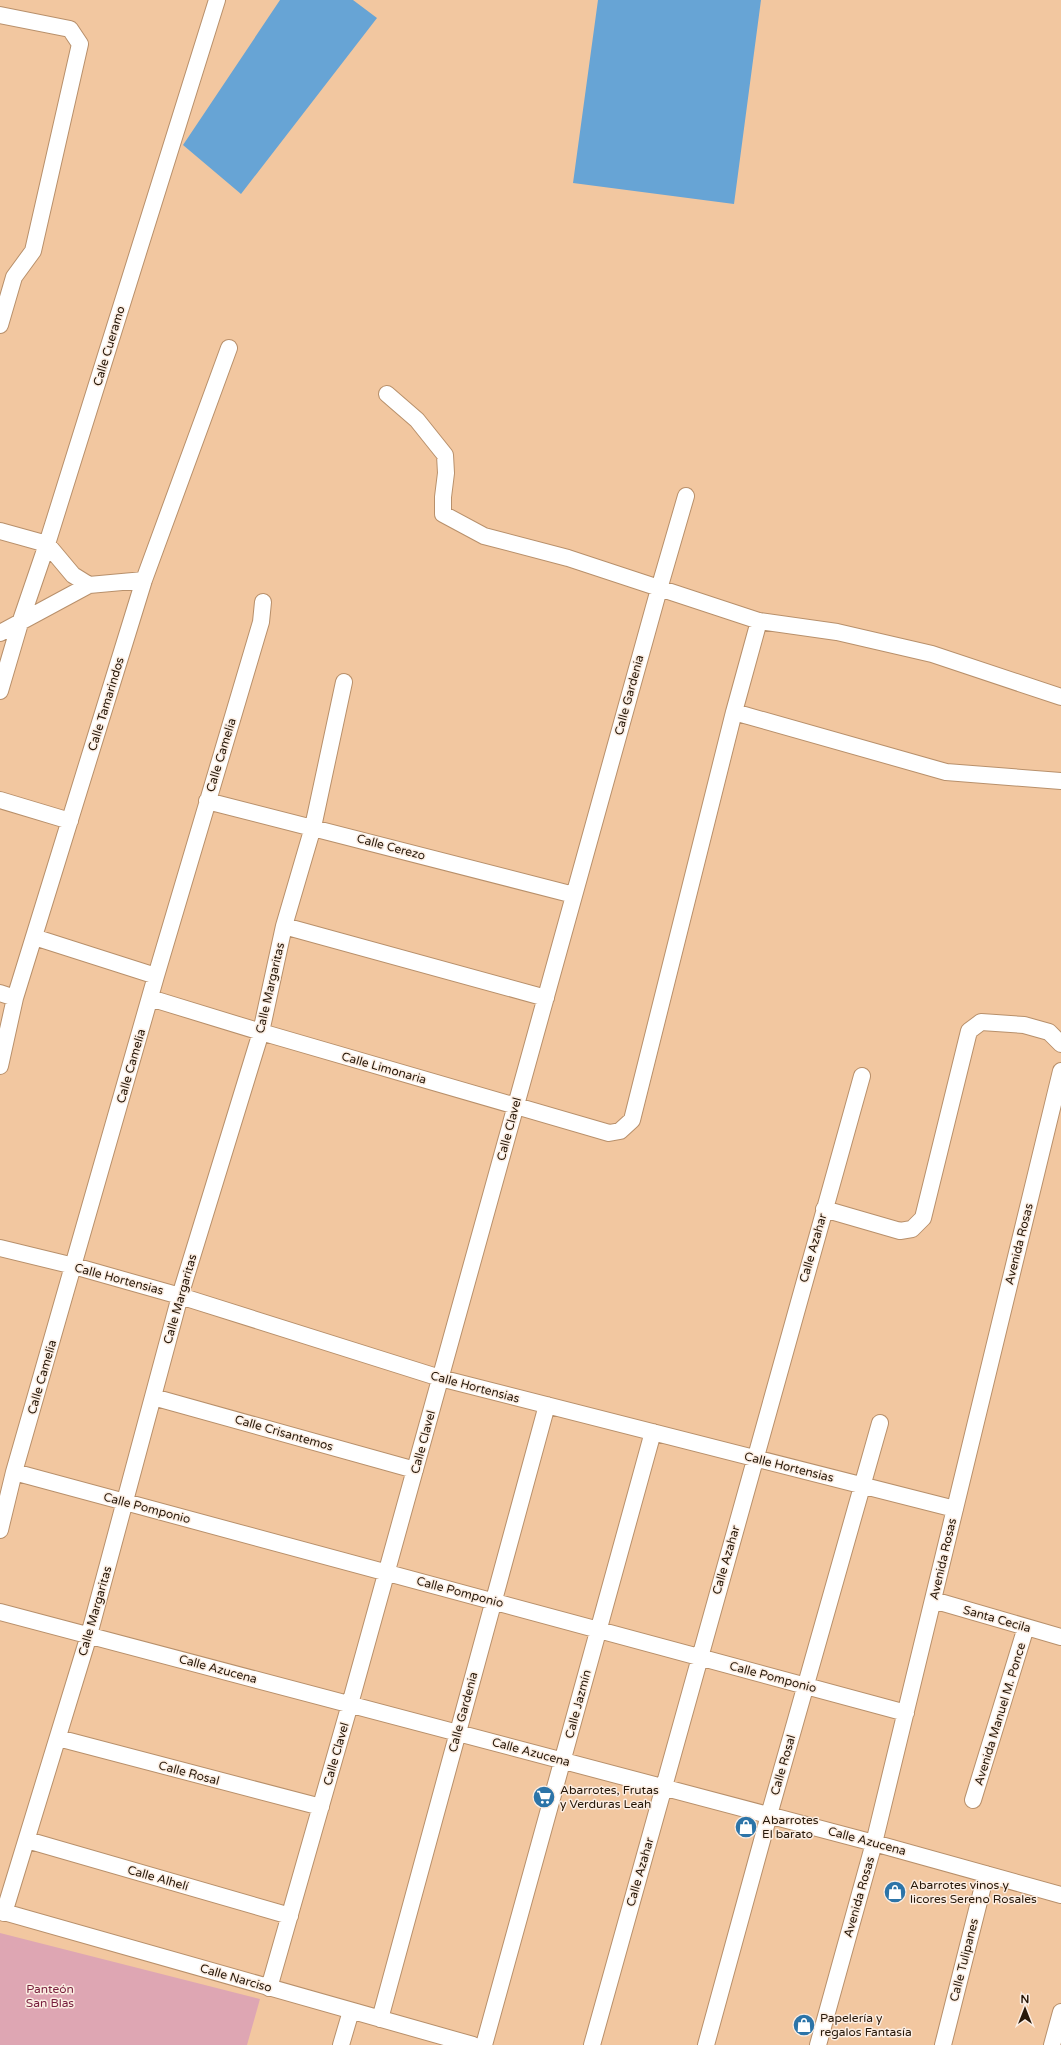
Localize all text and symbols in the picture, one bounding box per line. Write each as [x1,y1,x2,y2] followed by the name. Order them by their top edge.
[90,304,128,388] street label: Calle Cueramo
[612,653,646,737] street label: Calle Gardenia
[85,655,127,753] street label: Calle Tamarindos
[203,716,239,794] street label: Calle Camelia
[355,831,427,863] street label: Calle Cerezo
[253,941,287,1035] street label: Calle Margaritas
[114,1027,148,1105] street label: Calle Camelia
[340,1049,428,1087] street label: Calle Limonaria
[494,1096,524,1162] street label: Calle Clavel
[1002,1202,1036,1286] street label: Avenida Rosas
[796,1211,830,1284] street label: Calle Azahar
[160,1252,200,1345] street label: Calle Margaritas
[73,1260,165,1298] street label: Calle Hortensias
[25,1338,59,1416] street label: Calle Camelia
[429,1368,521,1406] street label: Calle Hortensias
[408,1409,438,1475] street label: Calle Clavel
[233,1412,335,1454] street label: Calle Crisantemos
[743,1449,835,1485] street label: Calle Hortensias
[102,1490,192,1526] street label: Calle Pomponio
[927,1517,959,1601] street label: Avenida Rosas
[709,1523,743,1596] street label: Calle Azahar
[75,1564,115,1657] street label: Calle Margaritas
[415,1574,505,1610] street label: Calle Pomponio
[962,1603,1032,1635] street label: Santa Cecila
[972,1641,1028,1787] street label: Avenida Manuel M. Ponce
[177,1652,259,1686] street label: Calle Azucena
[728,1659,818,1695] street label: Calle Pomponio
[562,1668,594,1740] street label: Calle Jazmín
[446,1670,480,1754] street label: Calle Gardenia
[320,1721,352,1787] street label: Calle Clavel
[768,1733,798,1797] street label: Calle Rosal
[490,1735,572,1769] street label: Calle Azucena
[157,1758,221,1788] street label: Calle Rosal
[560,1783,659,1811] place label: Abarrotes, Frutas y Verduras Leah
[531,1784,557,1810] supermarket icon: Abarrotes, Frutas y Verduras Leah
[762,1813,819,1841] place label: Abarrotes El barato
[733,1814,759,1840] shop icon: Abarrotes El barato
[826,1824,908,1858] street label: Calle Azucena
[623,1835,657,1908] street label: Calle Azahar
[841,1855,877,1939] street label: Avenida Rosas
[126,1863,190,1893] street label: Calle Alhelí
[910,1878,1037,1906] place label: Abarrotes vinos y licores Sereno Rosales
[882,1879,908,1905] shop icon: Abarrotes vinos y licores Sereno Rosales
[947,1917,981,2003] street label: Calle Tulipanes
[198,1961,274,1995] street label: Calle Narciso
[26,1982,74,2010] park label: Panteón San Blas
[1005,1989,1045,2029] north arrow
[1021,1993,1029,2006] text: N
[820,2011,912,2039] place label: Papelería y regalos Fantasía
[791,2012,817,2038] shop icon: Papelería y regalos Fantasía

